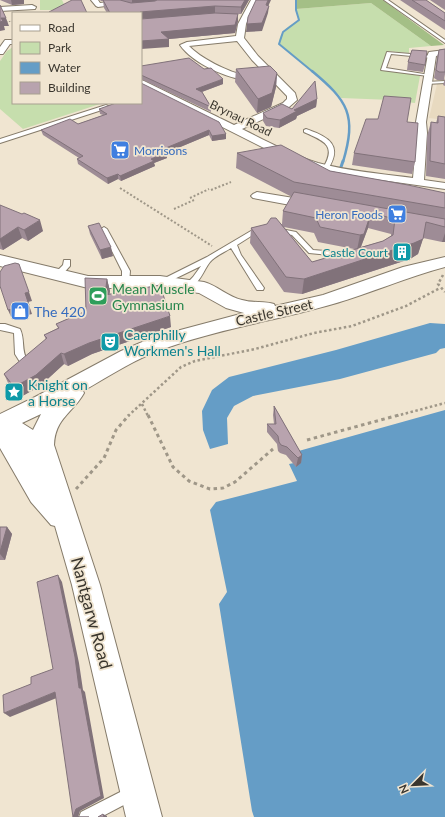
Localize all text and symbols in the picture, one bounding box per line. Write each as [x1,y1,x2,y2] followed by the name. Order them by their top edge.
[12,12,142,104] legend
[48,20,75,35] text: Road
[48,40,72,55] text: Park
[48,60,81,75] text: Water
[48,80,91,95] text: Building
[208,97,274,139] street label: Brynau Road
[109,139,131,161] supermarket icon: Morrisons
[134,143,187,158] place label: Morrisons
[386,203,408,225] supermarket icon: Heron Foods
[315,207,383,222] place label: Heron Foods
[391,241,413,263] building icon: Castle Court
[322,245,389,260] place label: Castle Court
[112,280,195,313] place label: Mean Muscle Gymnasium
[87,285,109,307] sports icon: Mean Muscle Gymnasium
[234,295,314,329] street label: Castle Street
[9,300,31,322] shop icon: The 420
[34,303,85,320] place label: The 420
[124,326,221,359] place label: Caerphilly Workmen's Hall
[99,331,121,353] theatre icon: Caerphilly Workmen's Hall
[28,376,88,409] place label: Knight on a Horse
[3,381,25,403] place icon: Knight on a Horse
[67,555,117,671] street label: Nantgarw Road
[393,765,433,805] north arrow
[396,783,411,796] text: N

